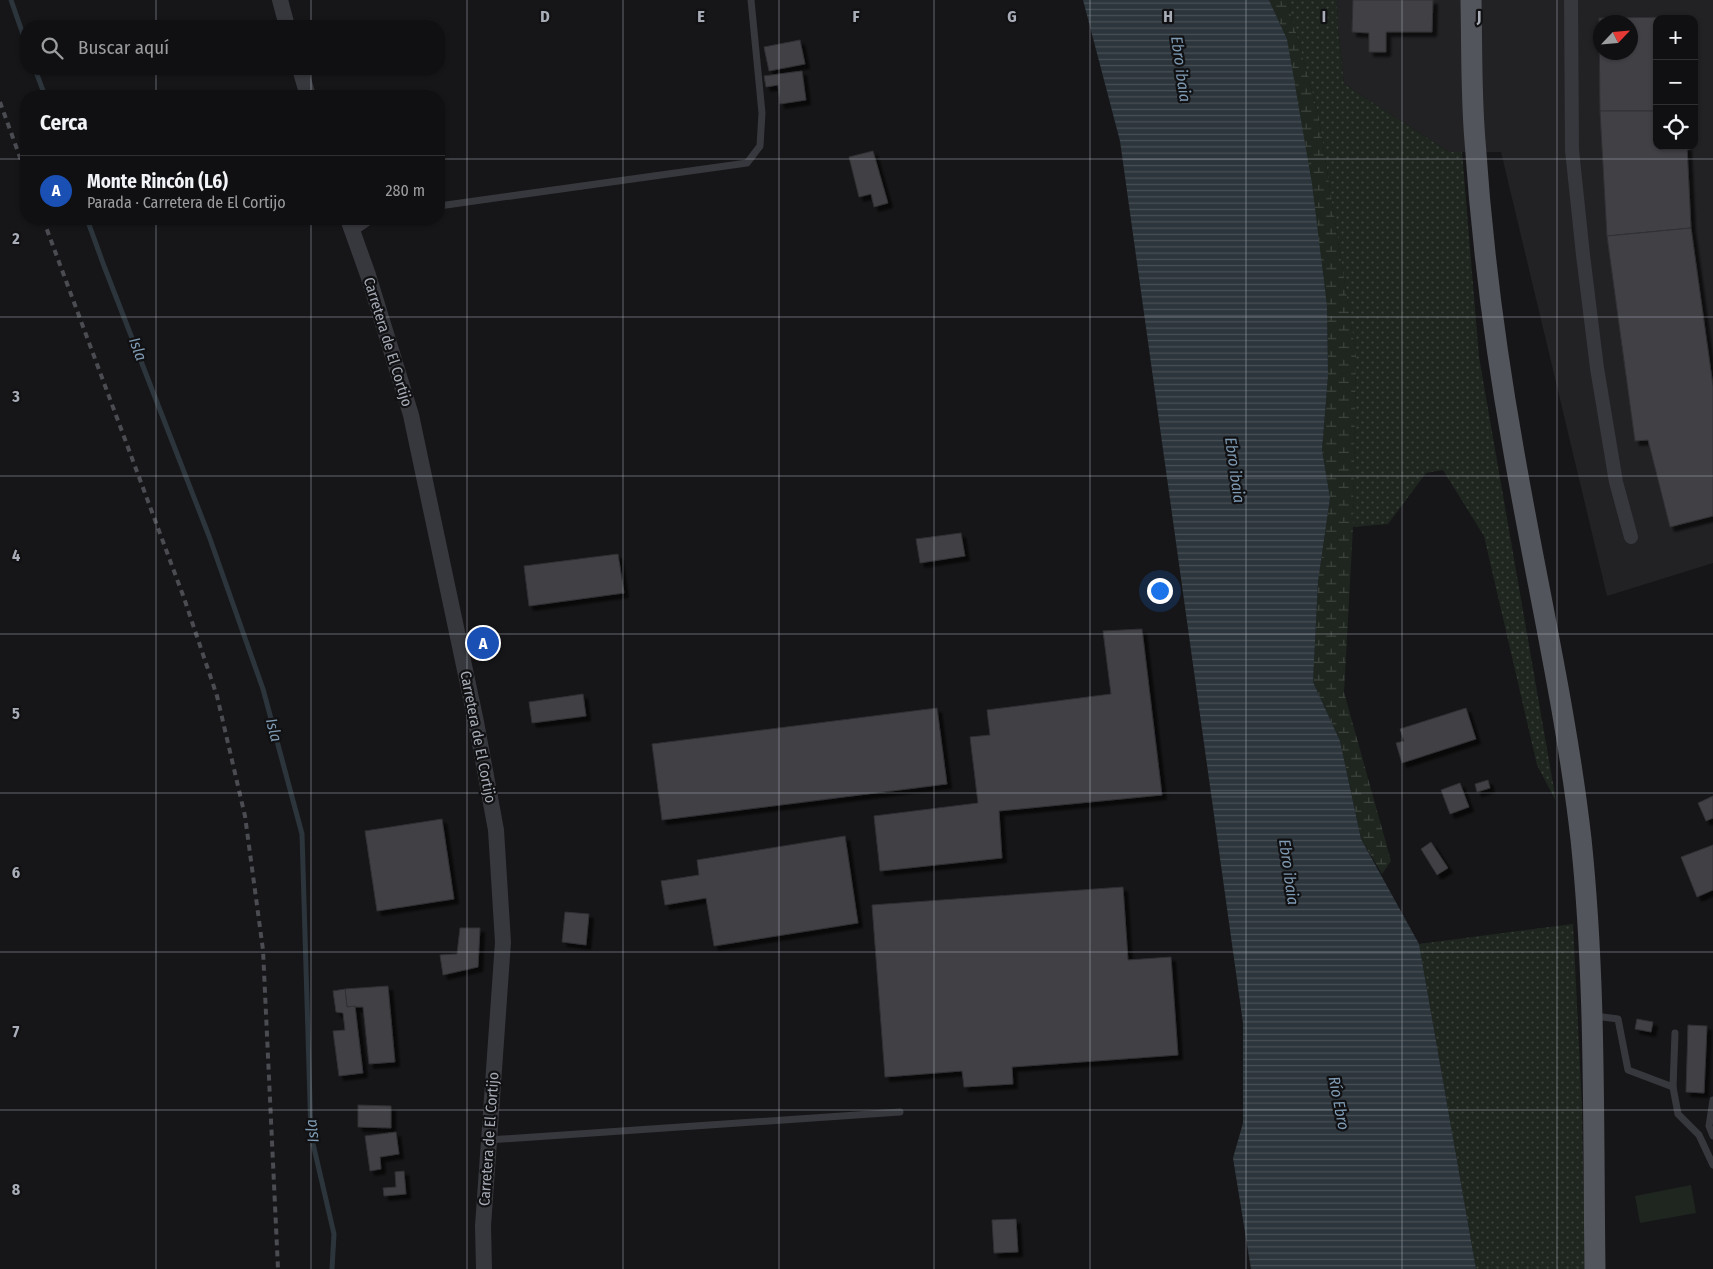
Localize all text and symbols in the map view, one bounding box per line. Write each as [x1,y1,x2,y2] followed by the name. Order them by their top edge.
[540,7,550,26] text: D
[697,7,705,26] text: E
[852,7,860,26] text: F
[1007,7,1017,26] text: G
[1163,7,1173,26] text: H
[1322,7,1326,26] text: I
[1476,7,1481,26] text: J
[1593,15,1638,60] north arrow
[1653,15,1698,150] map controls
[1653,15,1698,60] button: +
[20,20,445,75] search box
[38,34,66,62] icon: search
[1167,35,1195,103] water label: Ebro ibaia
[78,36,169,59] text: Buscar aquí
[1653,60,1698,105] button: −
[1653,105,1698,150] button: locate
[40,110,88,136] text: Cerca
[87,170,228,193] text: Monte Rincón (L6)
[52,181,60,200] text: A
[386,181,425,200] text: 280 m
[87,193,286,212] text: Parada · Carretera de El Cortijo
[11,229,20,248] text: 2
[360,275,416,409] street label: Carretera de El Cortijo
[125,335,151,363] water label: Isla
[11,387,20,406] text: 3
[1221,436,1249,504] water label: Ebro ibaia
[12,546,20,565] text: 4
[1147,578,1173,604] your location
[467,624,499,662] pin: A
[456,669,500,805] street label: Carretera de El Cortijo
[12,704,20,723] text: 5
[262,716,286,744] water label: Isla
[1275,838,1303,906] water label: Ebro ibaia
[12,863,20,882] text: 6
[13,1022,20,1041] text: 7
[475,1071,503,1207] street label: Carretera de El Cortijo
[1324,1075,1354,1131] water label: Río Ebro
[301,1118,323,1144] water label: Isla
[12,1180,21,1199] text: 8

